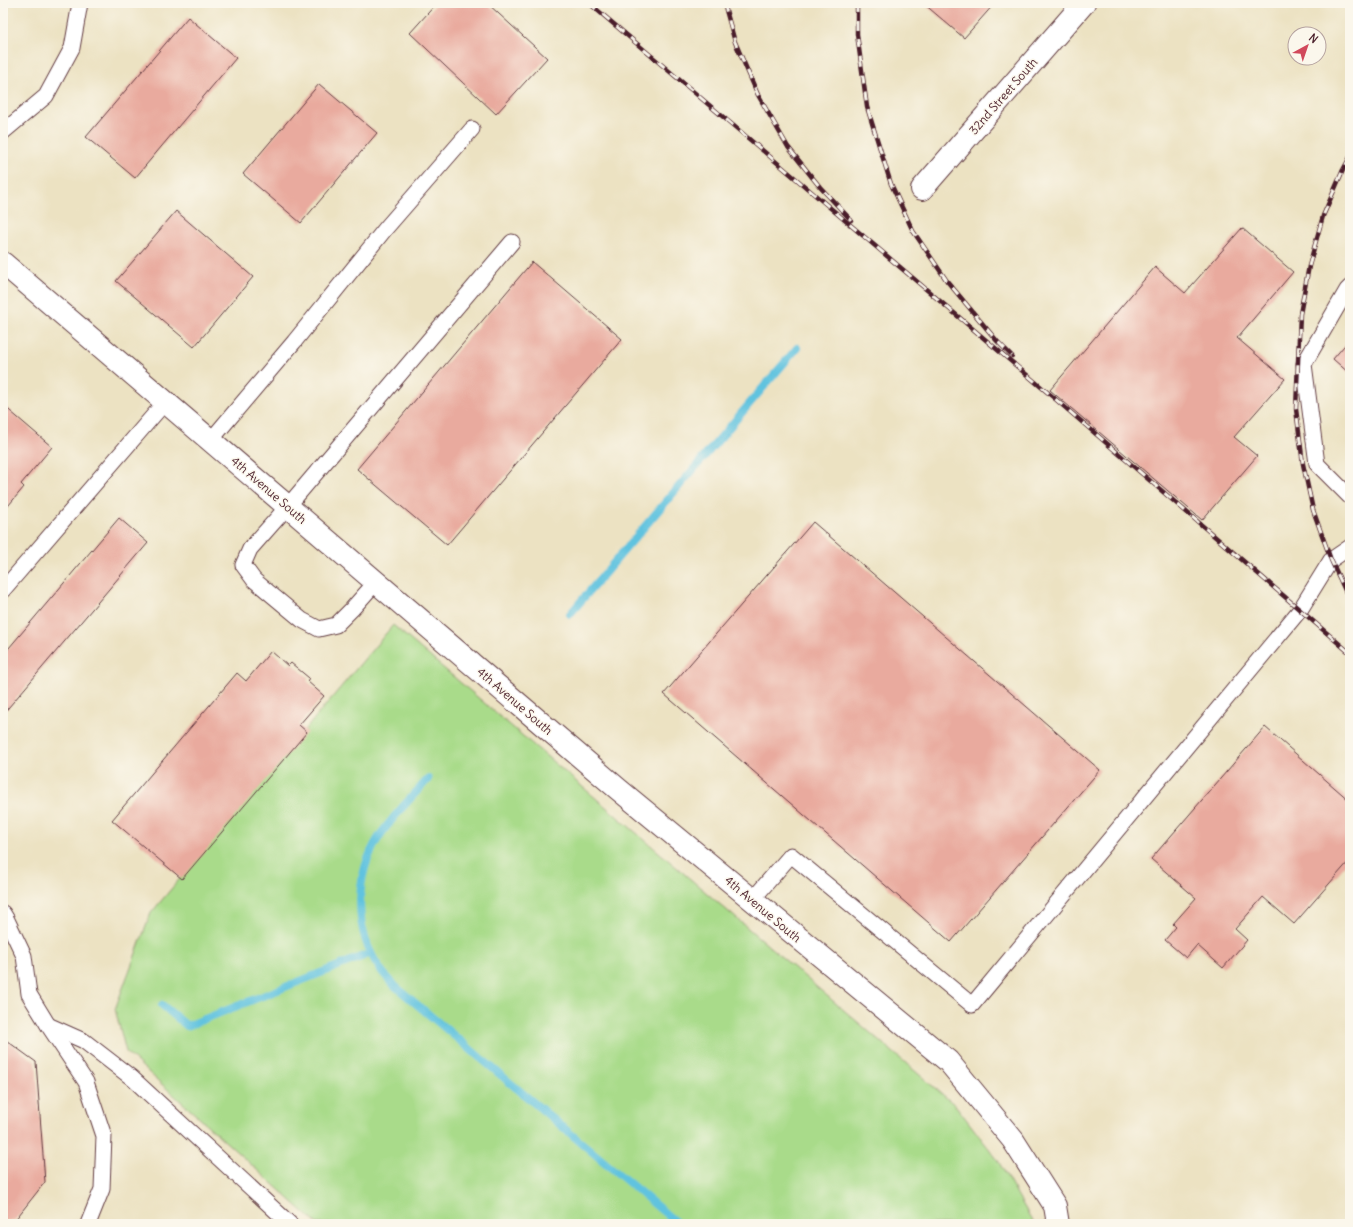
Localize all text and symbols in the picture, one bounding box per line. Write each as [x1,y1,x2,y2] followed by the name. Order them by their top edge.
[1287,26,1327,66] north arrow
[1306,31,1321,46] text: N
[966,55,1040,137] street label: 32nd Street South
[228,453,310,527] street label: 4th Avenue South
[474,664,556,738] street label: 4th Avenue South
[722,873,804,945] street label: 4th Avenue South

